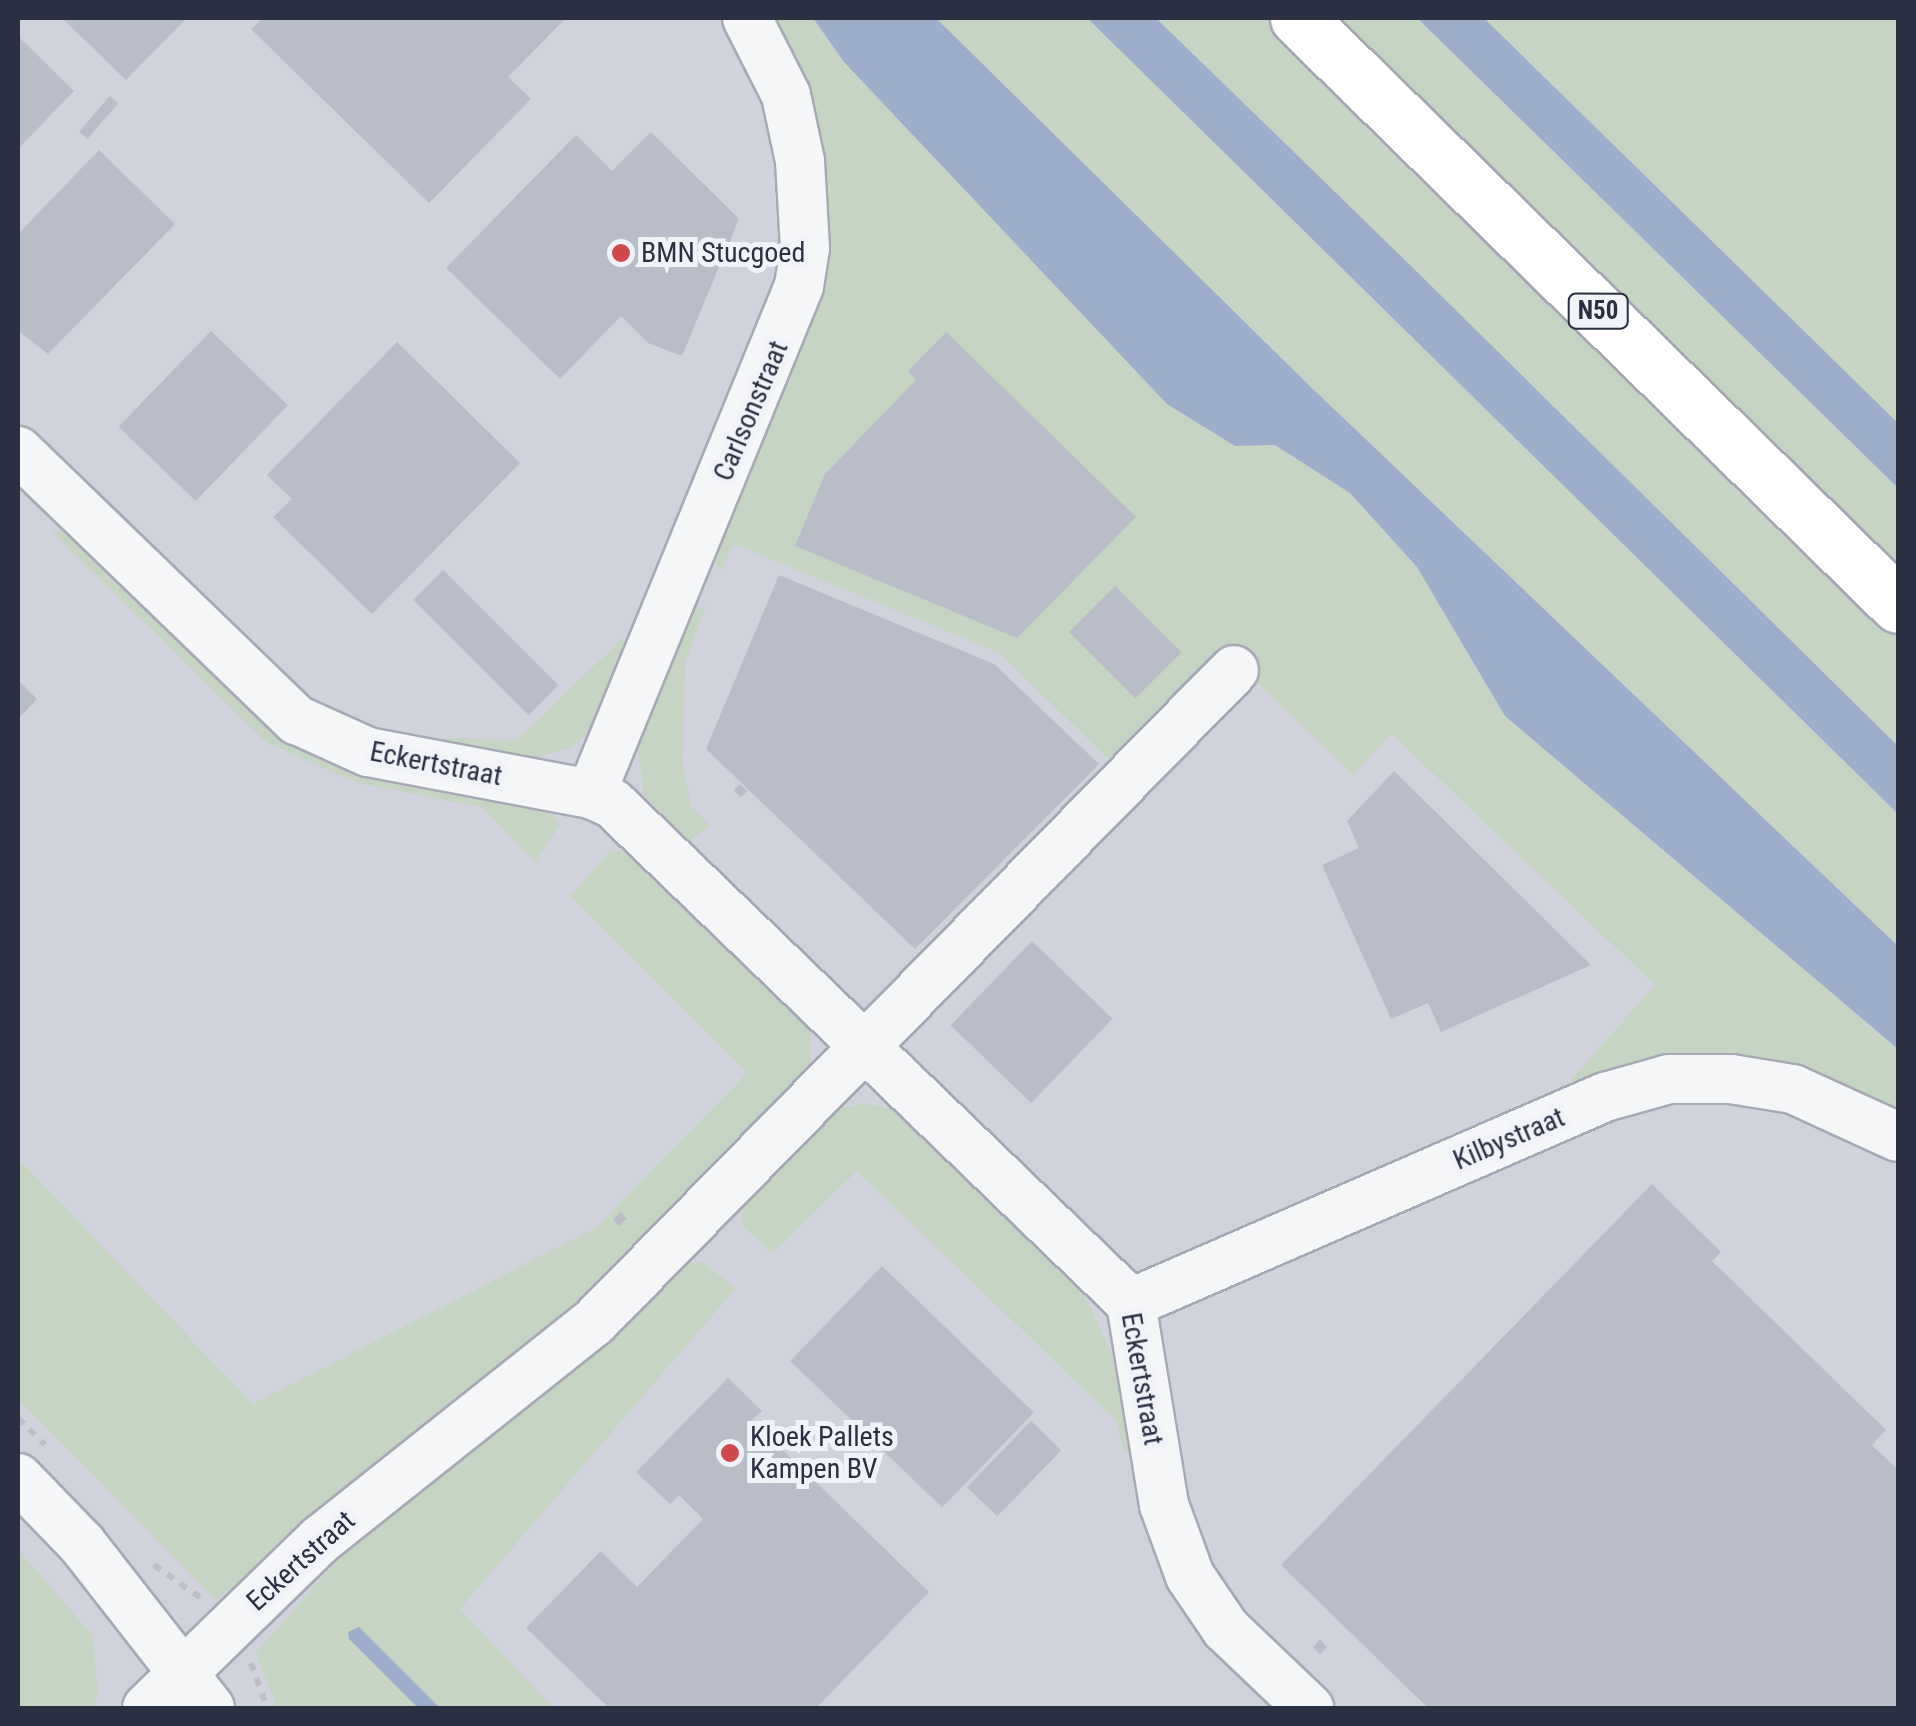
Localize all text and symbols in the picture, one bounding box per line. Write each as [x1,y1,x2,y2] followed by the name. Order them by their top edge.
[641,236,805,270] place label: BMN Stucgoed
[610,242,632,264] marker: BMN Stucgoed
[1566,291,1630,331] road number: N50
[706,336,796,486] street label: Carlsonstraat
[367,735,505,793] street label: Eckertstraat
[1448,1101,1570,1177] street label: Kilbystraat
[1114,1310,1170,1448] street label: Eckertstraat
[750,1420,894,1486] place label: Kloek Pallets Kampen BV
[719,1442,741,1464] marker: Kloek Pallets Kampen BV
[240,1504,362,1618] street label: Eckertstraat

